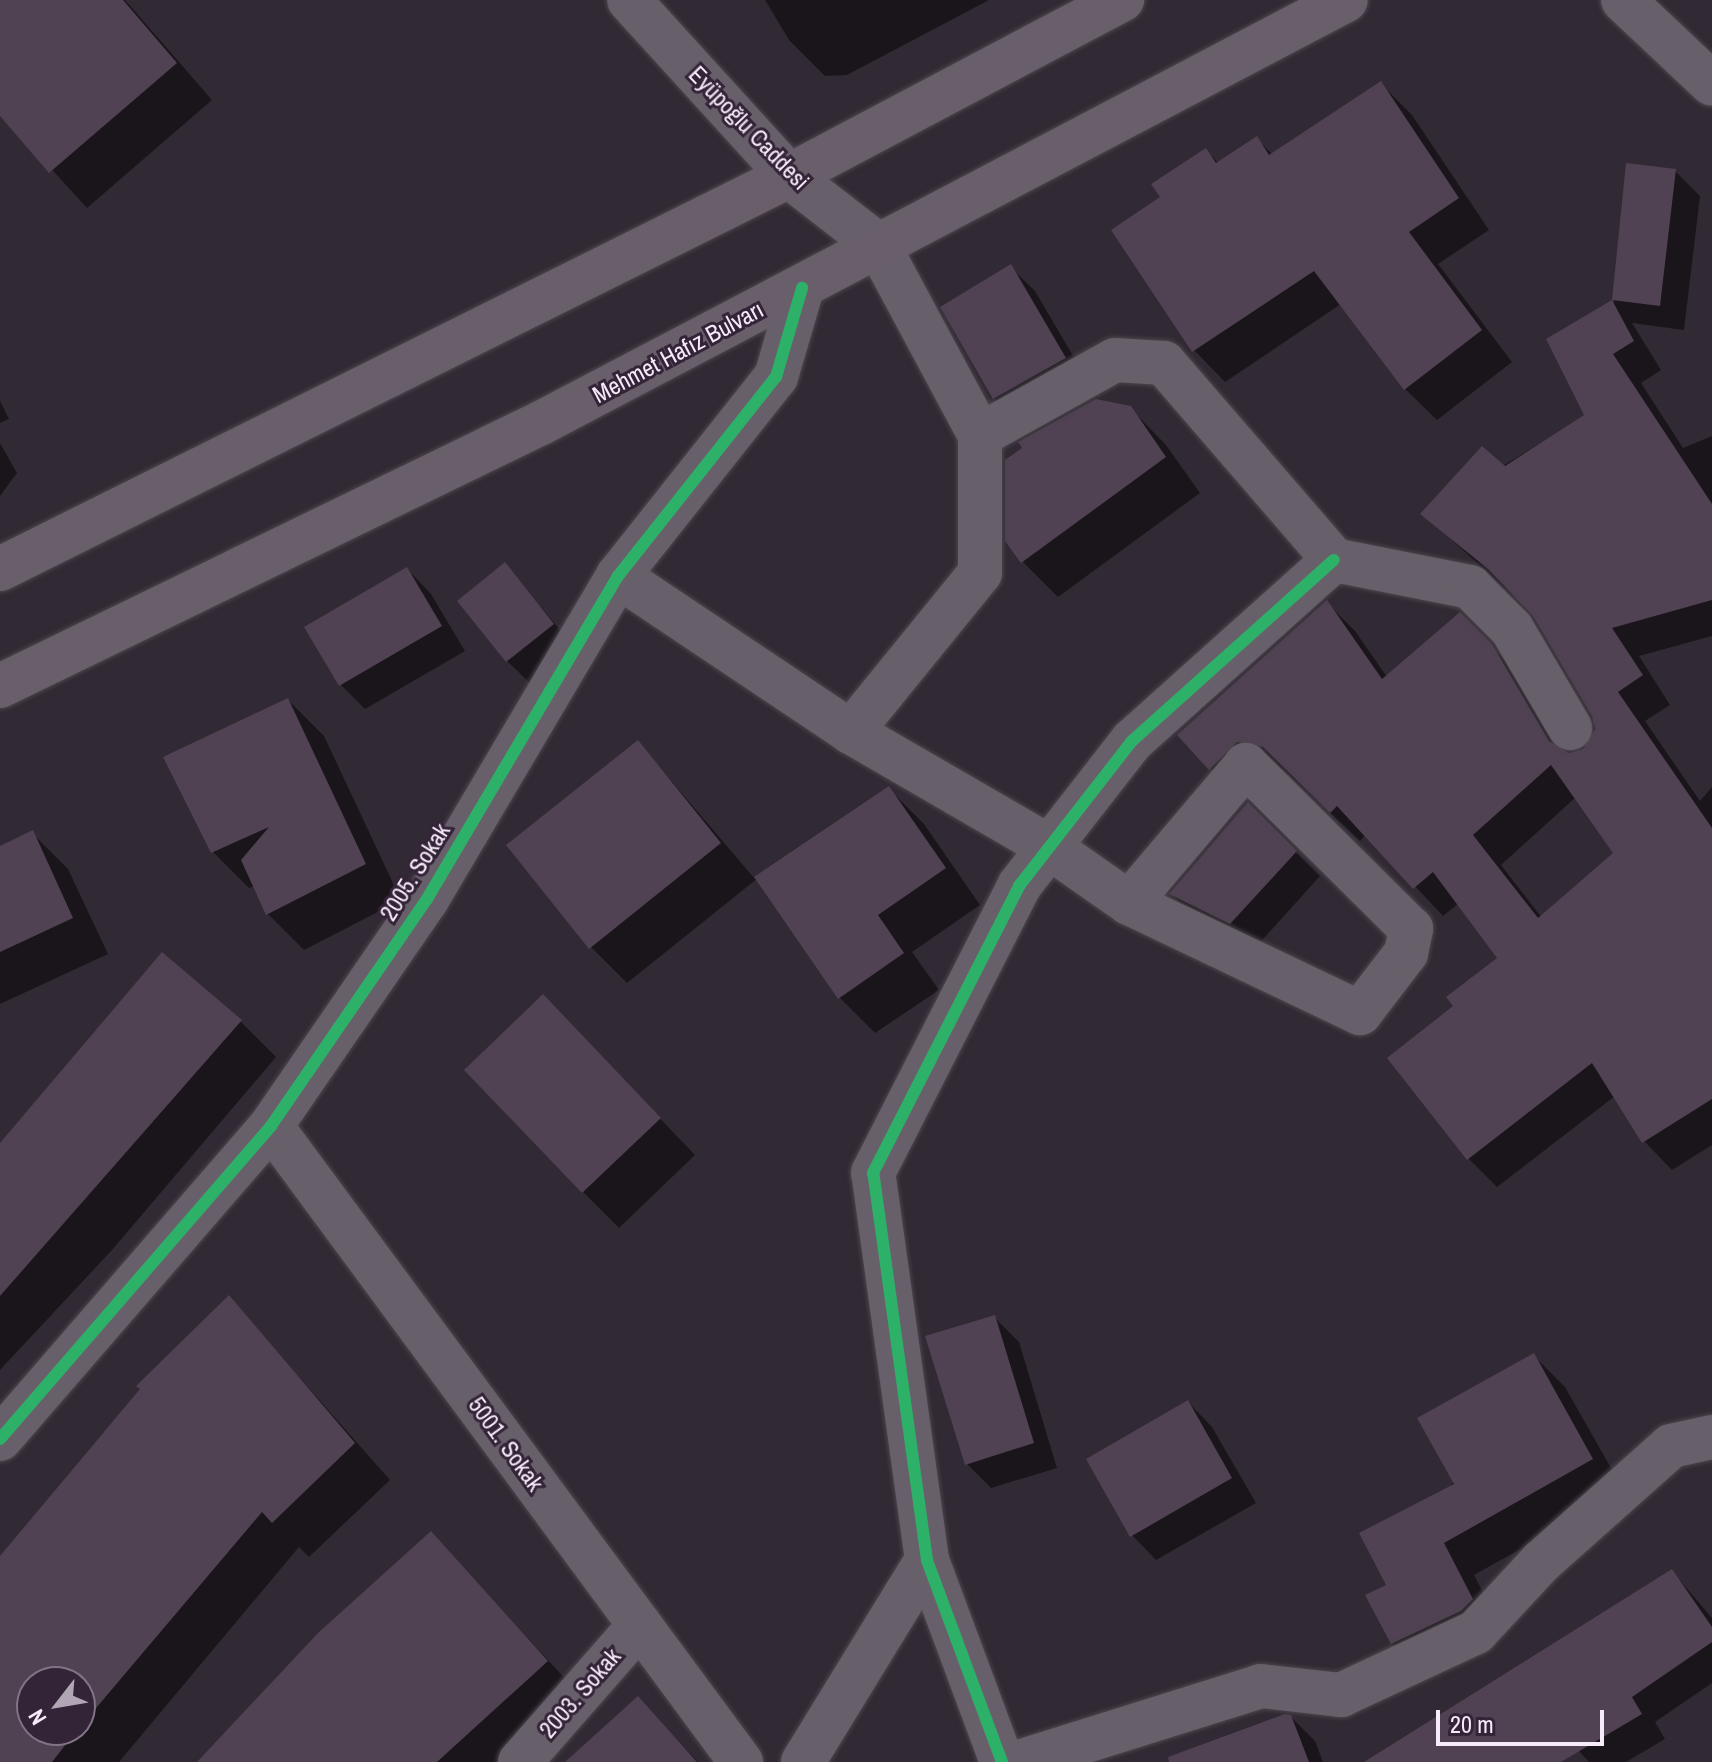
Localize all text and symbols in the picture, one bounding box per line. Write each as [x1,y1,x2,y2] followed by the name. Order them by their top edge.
[683,60,815,196] street label: Eyüpoğlu Caddesi
[588,295,768,409] street label: Mehmet Hafız Bulvarı
[374,818,456,926] street label: 2005. Sokak
[462,1391,550,1497] street label: 5001. Sokak
[533,1642,627,1744] street label: 2003. Sokak
[16,1666,96,1746] north arrow
[1440,1694,1608,1744] scale bar
[21,1704,53,1731] text: N
[1450,1708,1494,1740] text: 20 m

